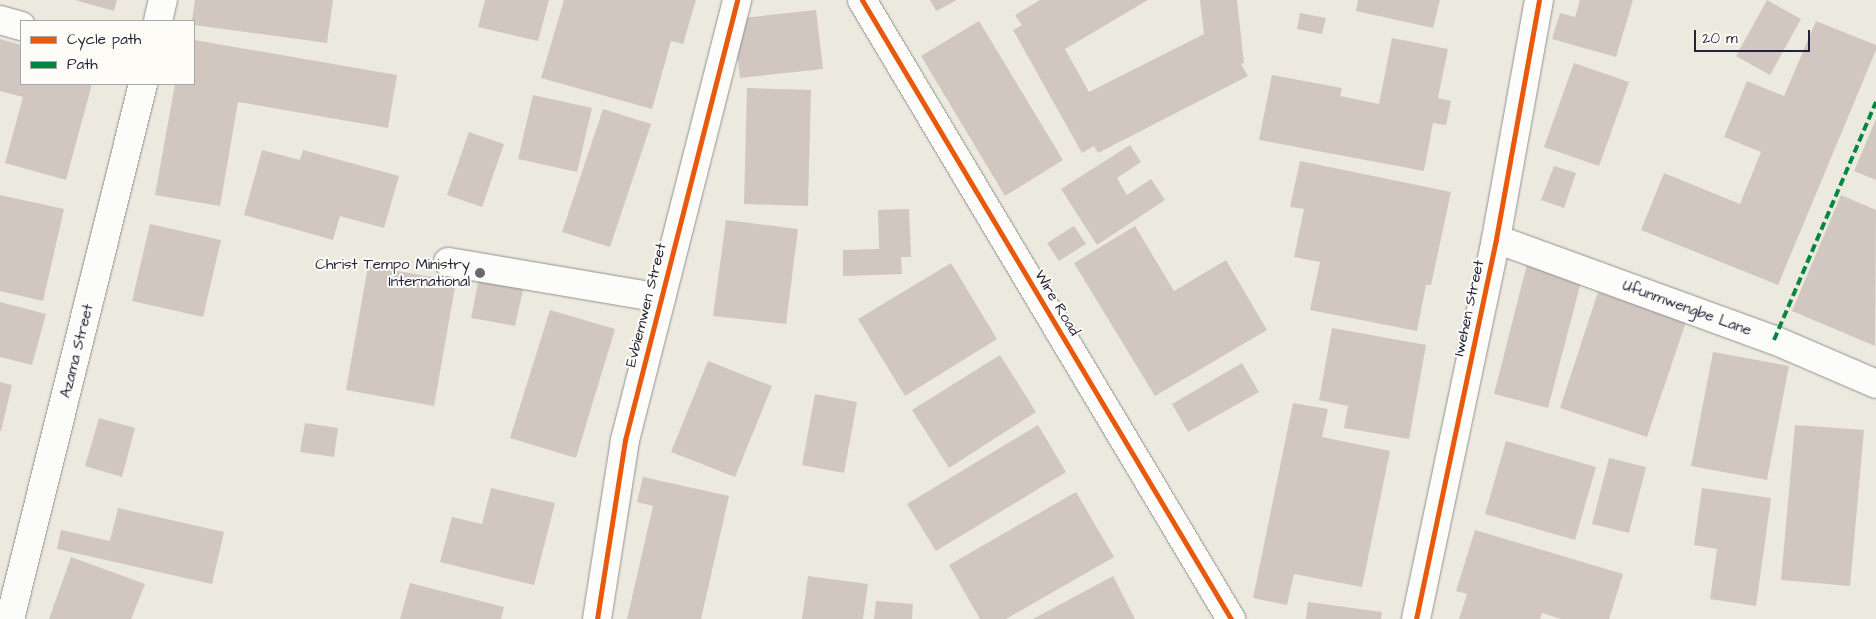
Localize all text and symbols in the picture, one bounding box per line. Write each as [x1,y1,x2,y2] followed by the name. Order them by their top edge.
[20,20,195,85] legend
[1696,20,1812,52] scale bar
[1702,28,1738,49] text: 20 m
[67,29,141,50] text: Cycle path
[67,54,98,75] text: Path
[622,241,670,369] street label: Evbiemwen Street
[315,255,470,290] place label: Christ Tempo Ministry International
[1450,258,1488,358] street label: Iwehen Street
[474,267,486,279] marker: Christ Tempo Ministry International
[1030,267,1084,339] street label: Wire Road
[1620,276,1754,340] street label: Ufunmwengbe Lane
[57,302,97,400] street label: Azama Street

